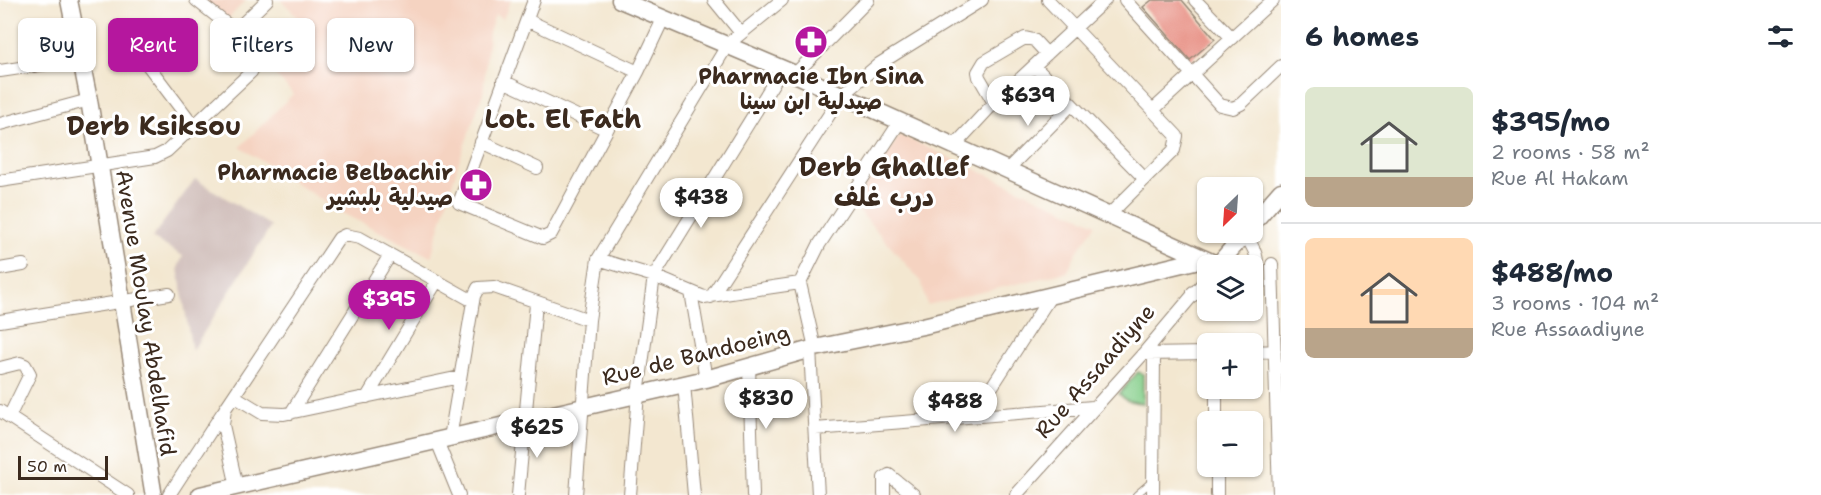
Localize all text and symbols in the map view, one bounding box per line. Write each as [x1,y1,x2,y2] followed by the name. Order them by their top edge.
[18,18,96,72] chip: Buy
[108,18,198,72] chip: Rent
[210,18,315,72] chip: Filters
[327,18,414,72] chip: New
[1305,19,1419,54] text: 6 homes
[1764,20,1797,53] icon: filters
[793,24,829,60] pharmacy icon: Pharmacie Ibn Sina صيدلية ابن سينا
[698,62,924,116] place label: Pharmacie Ibn Sina صيدلية ابن سينا
[992,76,1064,127] pin: $639
[1001,82,1055,108] text: $639
[484,101,642,136] district label: Lot. El Fath
[1491,104,1610,139] text: $395/mo
[67,108,241,143] district label: Derb Ksiksou
[1353,111,1425,183] icon: home
[1491,139,1650,165] text: 2 rooms · 58 m²
[798,149,970,214] district label: Derb Ghallef درب غلف
[217,158,453,212] place label: Pharmacie Belbachir صيدلية بلبشير
[1491,165,1629,191] text: Rue Al Hakam
[458,167,494,203] pharmacy icon: Pharmacie Belbachir صيدلية بلبشير
[109,168,183,458] street label: Avenue Moulay Abdelhafid
[1197,177,1263,243] north arrow
[1197,177,1263,477] map controls
[665,178,737,229] pin: $438
[674,184,728,210] text: $438
[1197,255,1263,321] button: layers
[1491,255,1613,290] text: $488/mo
[1353,262,1425,334] icon: home
[353,280,425,331] pin: $395
[362,286,416,312] text: $395
[1491,290,1659,316] text: 3 rooms · 104 m²
[1029,298,1161,444] street label: Rue Assaadiyne
[1491,316,1645,342] text: Rue Assaadiyne
[599,318,793,392] street label: Rue de Bandoeing
[1197,333,1263,399] button: +
[730,379,802,430] pin: $830
[919,382,991,433] pin: $488
[738,385,794,411] text: $830
[927,388,983,414] text: $488
[501,408,573,459] pin: $625
[1197,411,1263,477] button: −
[510,414,564,440] text: $625
[18,453,108,480] scale bar
[27,456,67,477] text: 50 m

